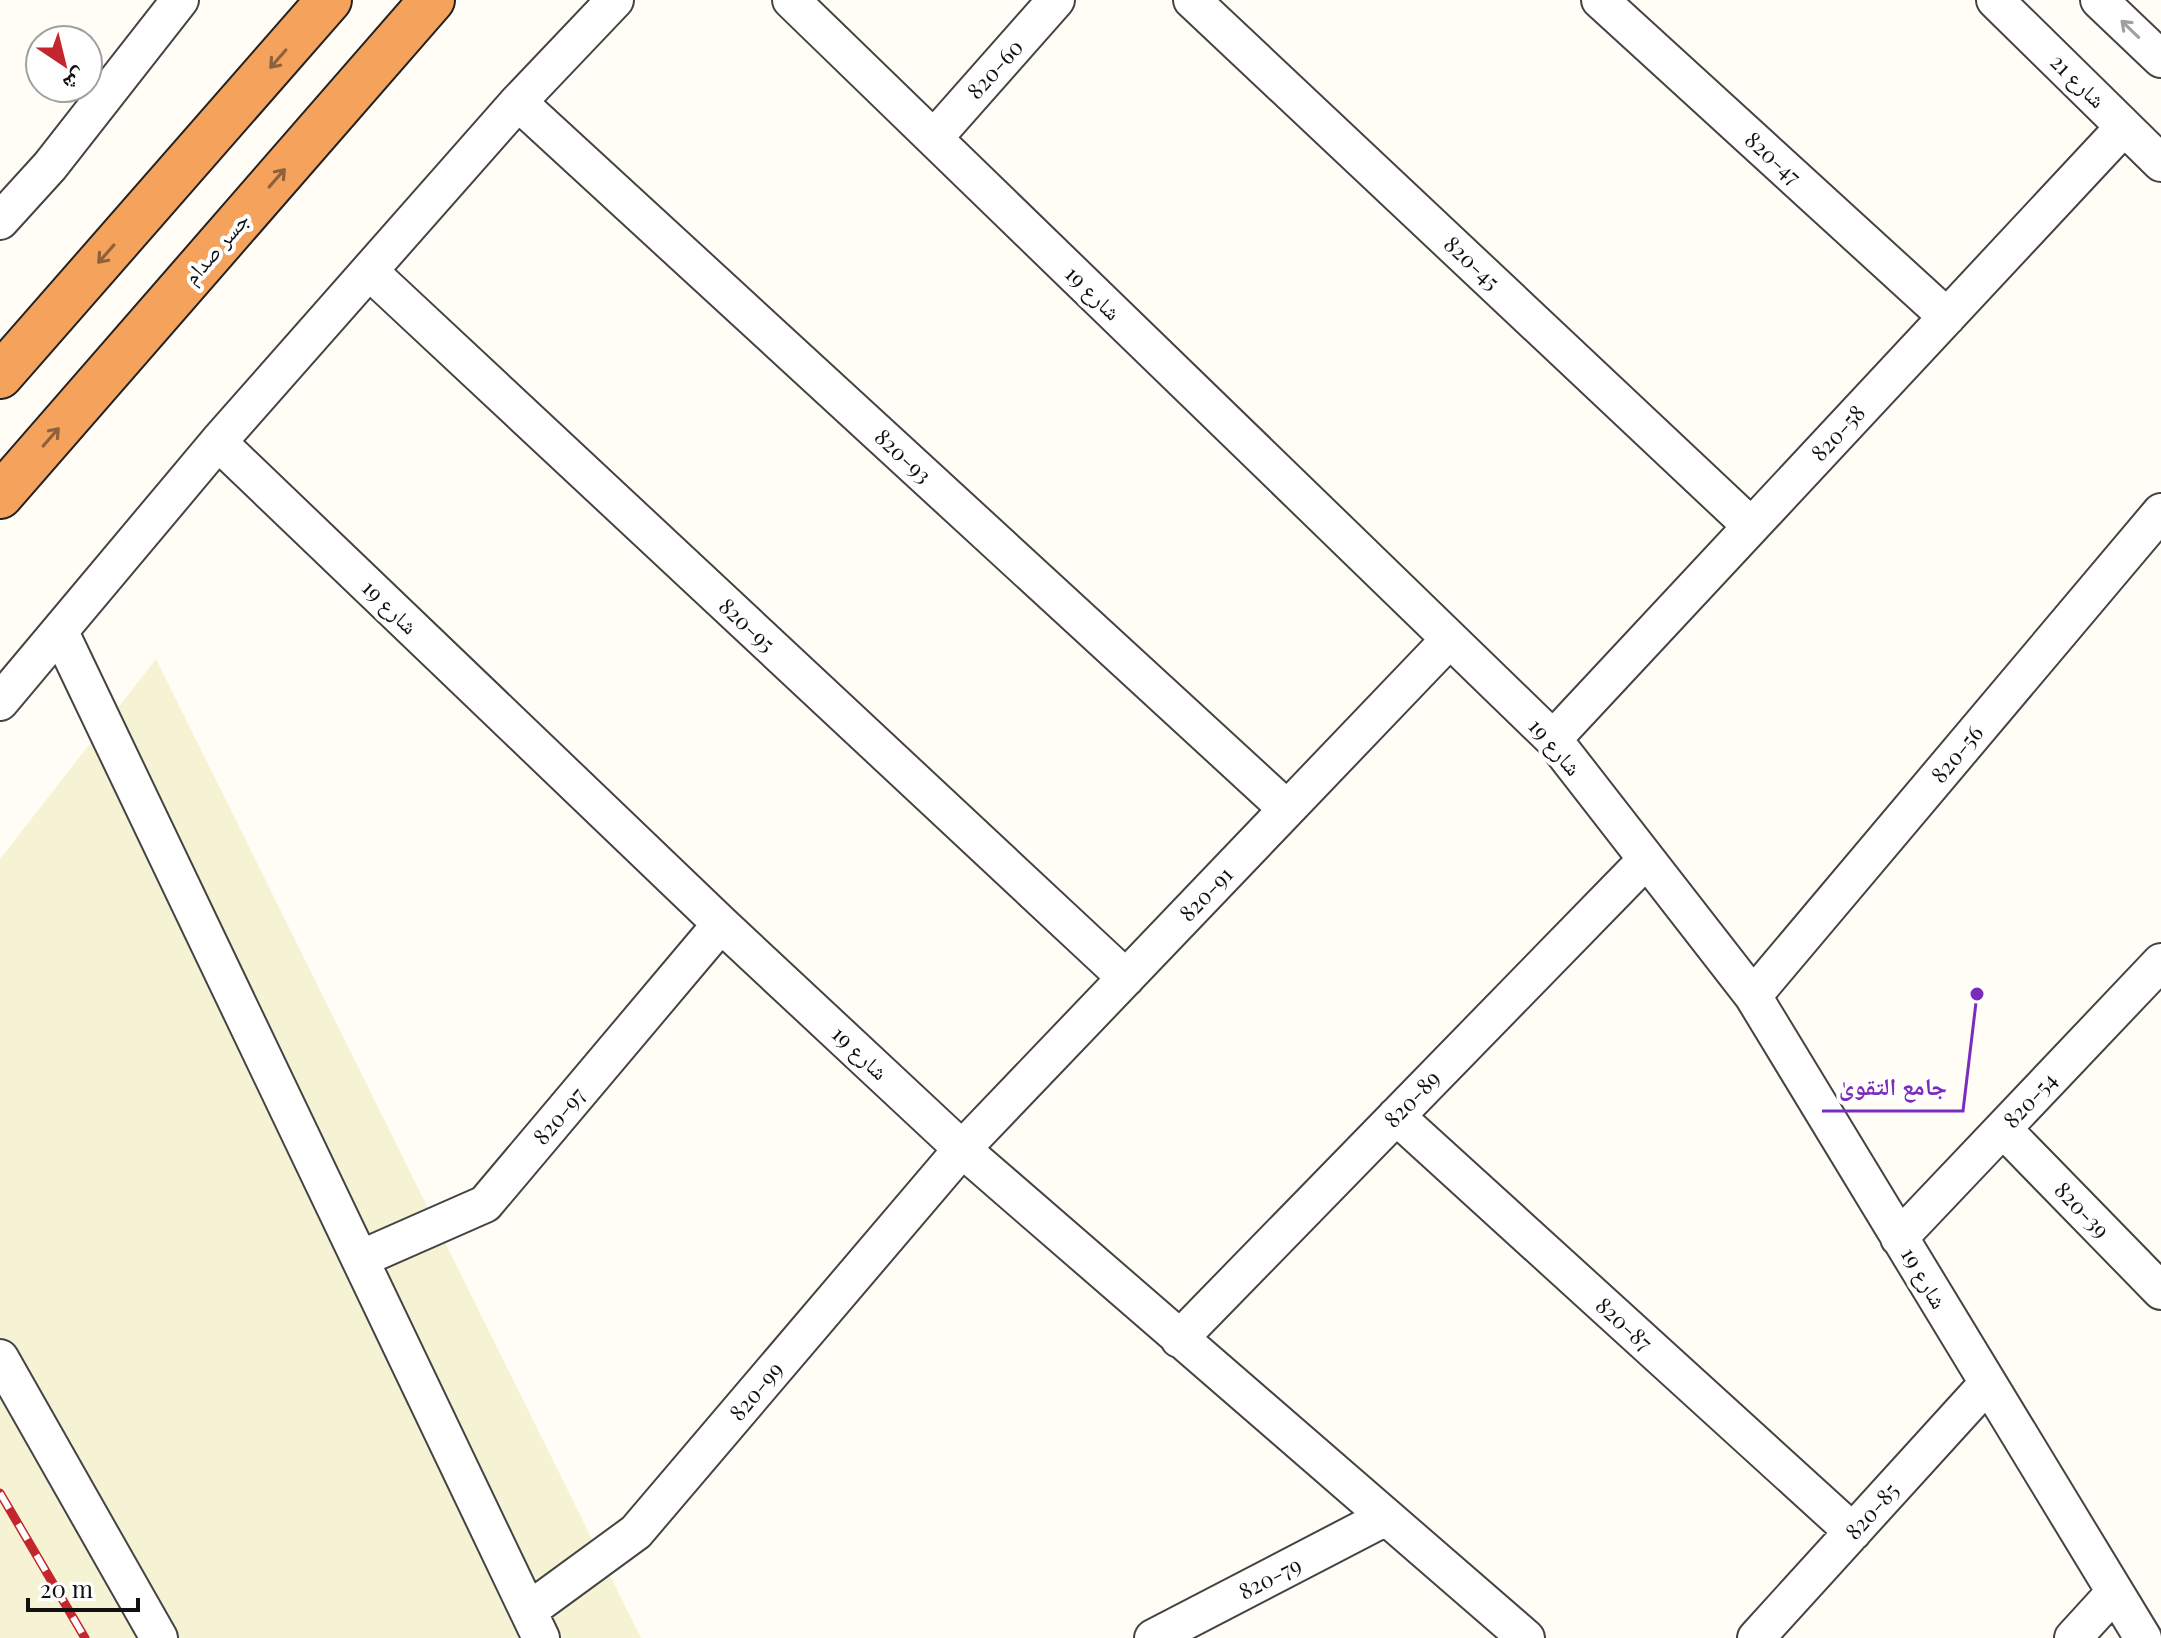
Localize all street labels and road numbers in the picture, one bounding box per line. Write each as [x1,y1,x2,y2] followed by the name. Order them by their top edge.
[959,32,1029,105] street label: 820-60
[2045,47,2113,114] street label: شارع 21
[1739,124,1808,190] street label: 820-47
[175,205,256,291] street label: جسر صدام
[1438,229,1507,296] street label: 820-45
[1059,258,1128,326] street label: شارع 19
[1804,398,1871,467] street label: 820-58
[869,421,939,489] street label: 820-93
[356,572,425,640] street label: شارع 19
[713,591,782,658] street label: 820-95
[1523,711,1589,781] street label: شارع 19
[1923,718,1989,789] street label: 820-56
[1172,859,1239,927] street label: 820-91
[826,1019,895,1086] street label: شارع 19
[1377,1063,1446,1133] street label: 820-89
[1996,1065,2063,1134] street label: 820-54
[525,1080,591,1150] street label: 820-97
[2049,1175,2117,1244] street label: 820-39
[1895,1241,1955,1314] street label: شارع 19
[1590,1290,1659,1357] street label: 820-87
[722,1354,789,1426] street label: 820-99
[1838,1475,1905,1545] street label: 820-85
[1233,1549,1306,1606] street label: 820-79

